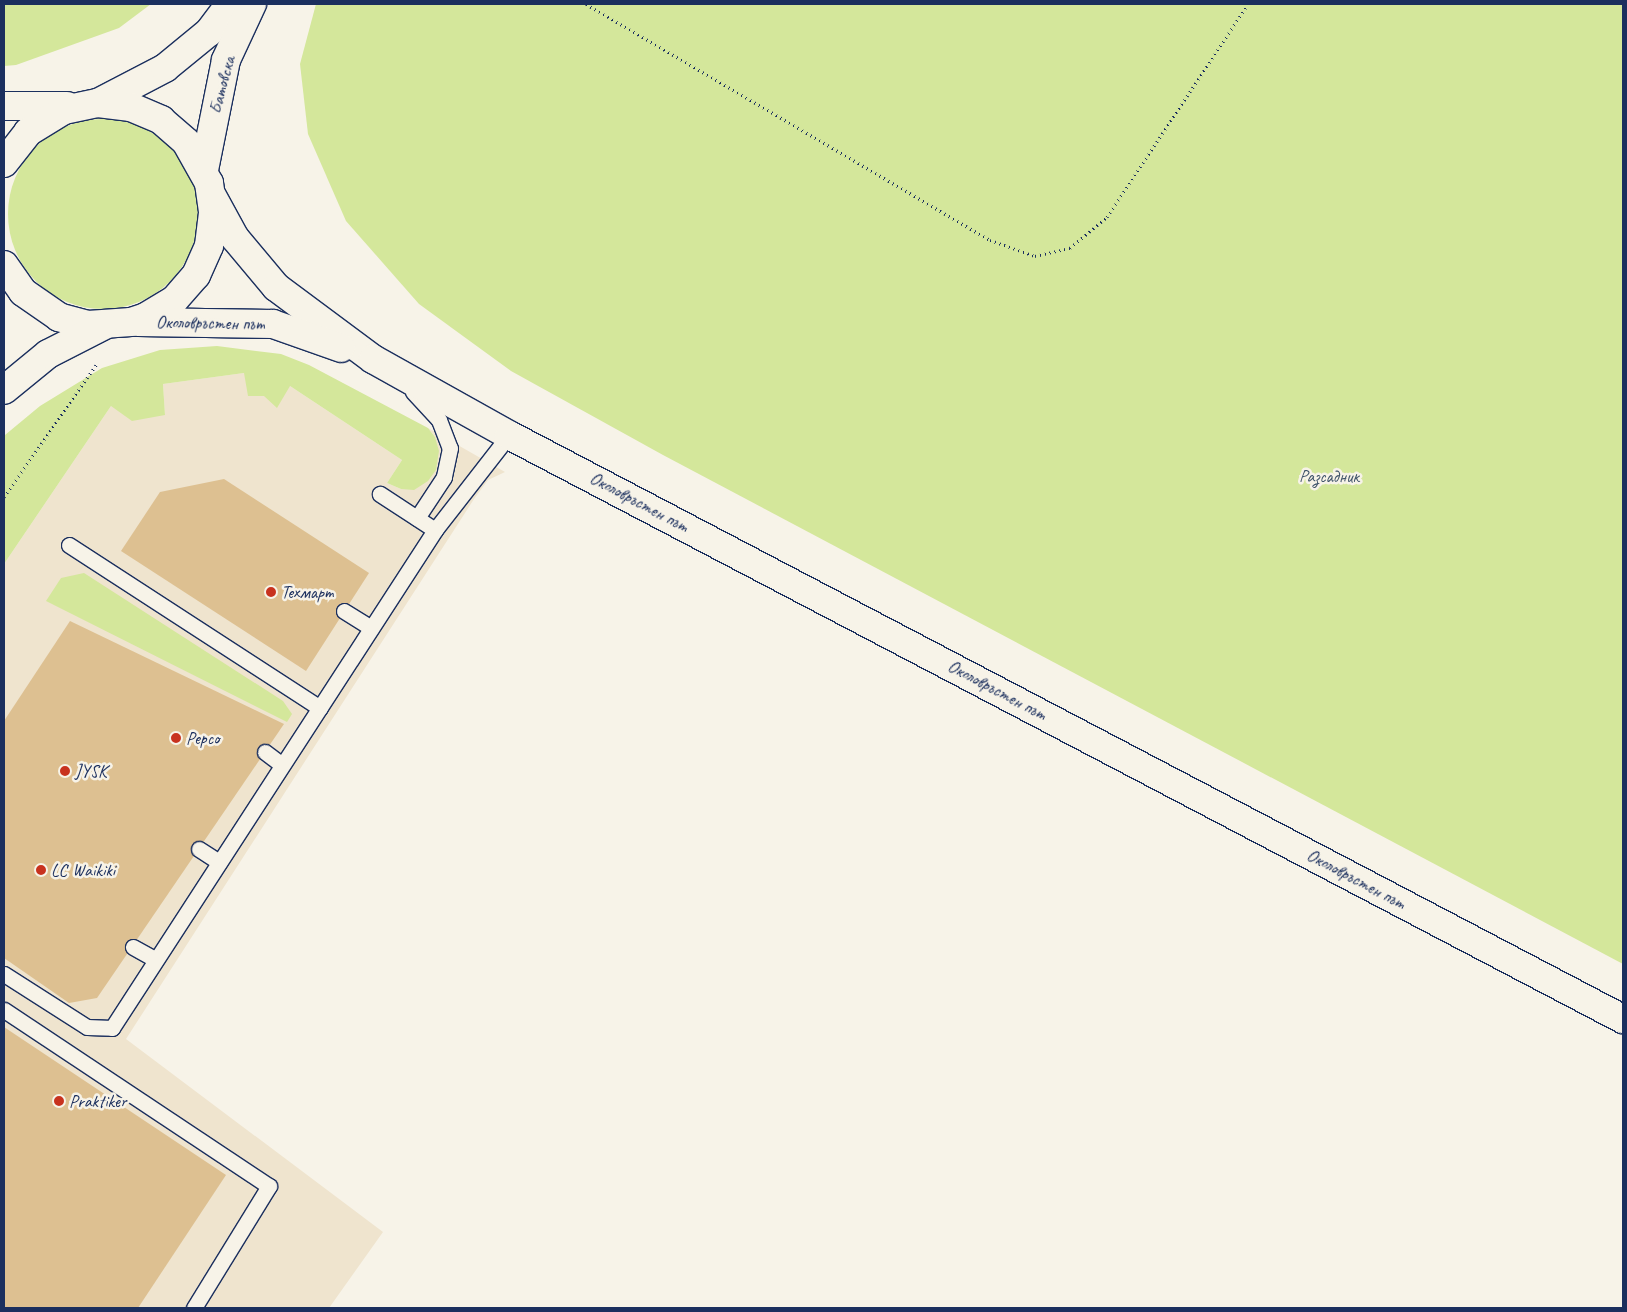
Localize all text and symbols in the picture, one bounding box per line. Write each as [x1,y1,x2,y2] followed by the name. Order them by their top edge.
[204,54,240,116] street label: Батовска
[156,311,264,335] street label: Околовръстен път
[1299,465,1359,487] park label: Разсадник
[586,467,692,537] street label: Околовръстен път
[281,581,333,603] place label: Техмарт
[265,586,277,598] marker: Техмарт
[944,655,1050,725] street label: Околовръстен път
[186,727,219,749] place label: Pepco
[170,732,182,744] marker: Pepco
[75,760,107,782] place label: JYSK
[59,765,71,777] marker: JYSK
[1303,844,1409,914] street label: Околовръстен път
[51,859,115,881] place label: LC Waikiki
[35,864,47,876] marker: LC Waikiki
[69,1090,126,1112] place label: Praktiker
[53,1095,65,1107] marker: Praktiker

